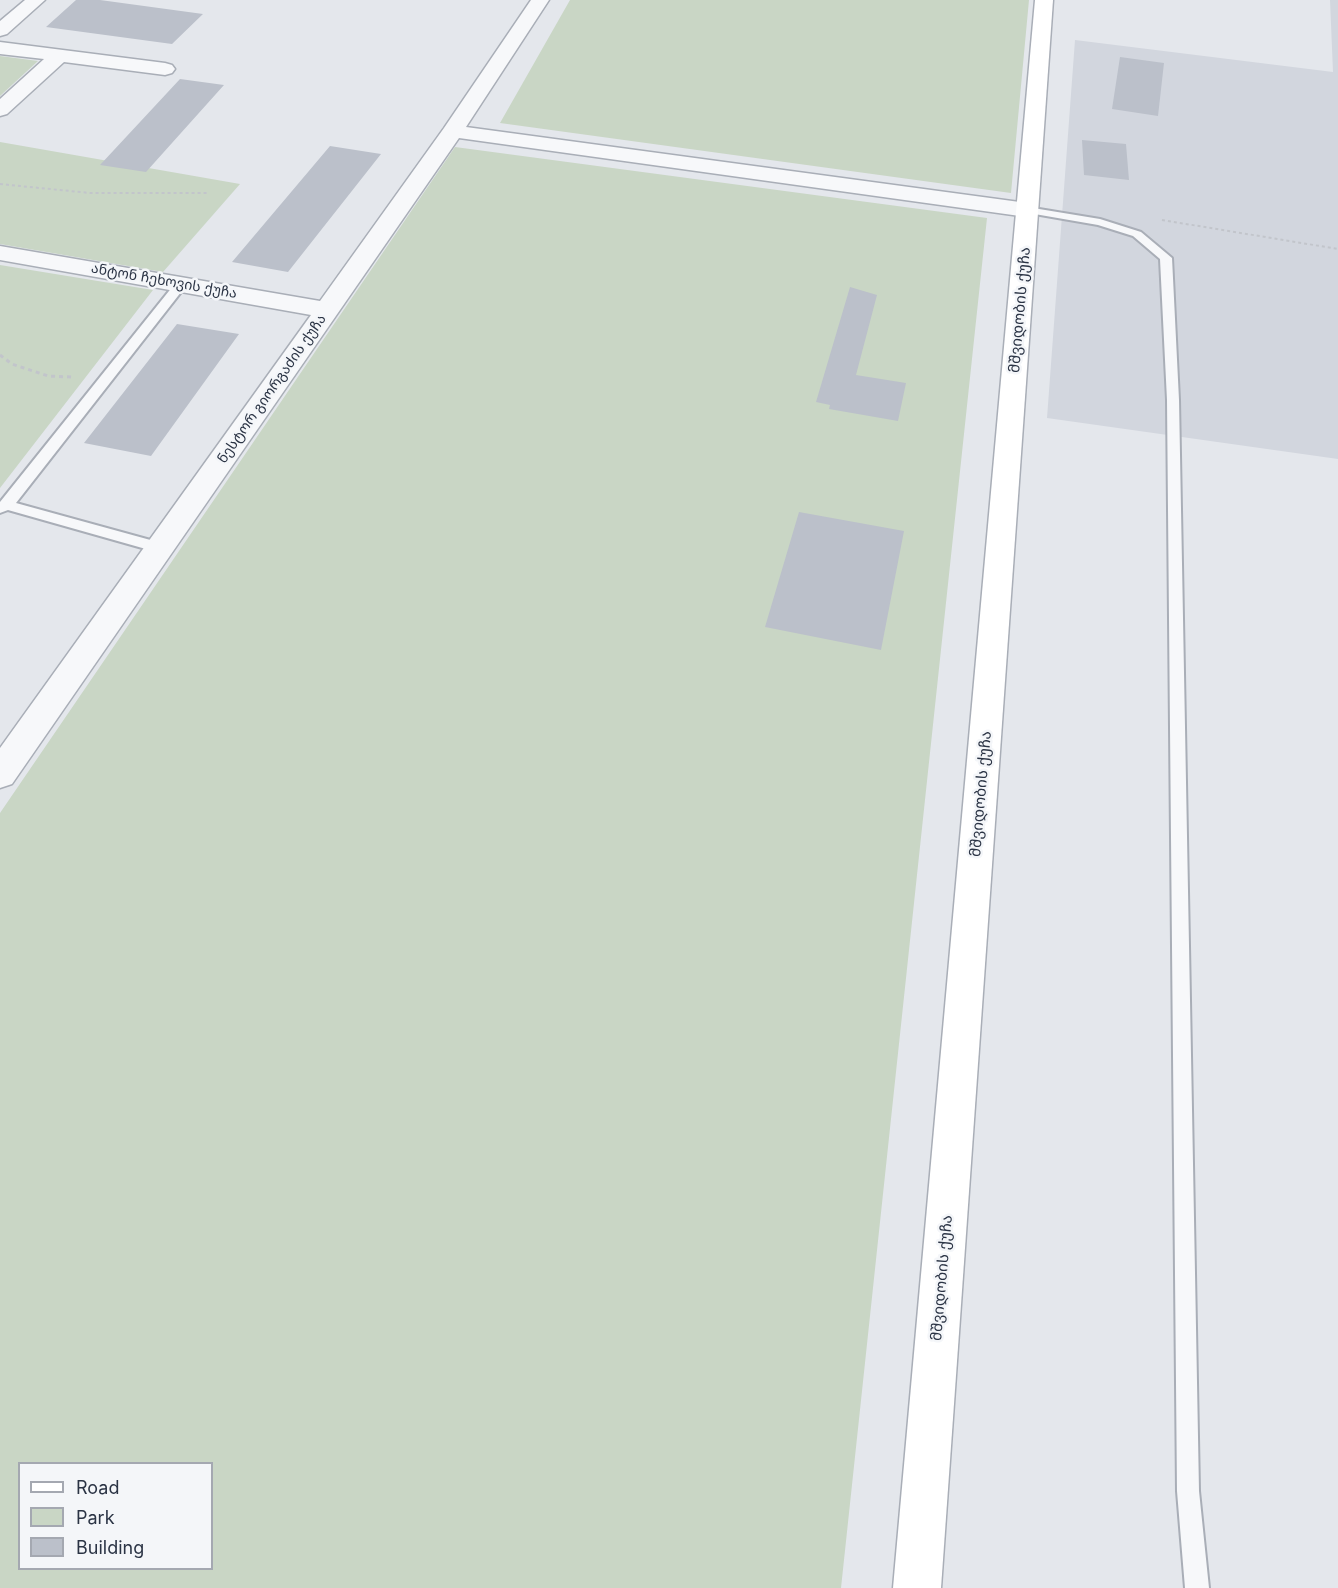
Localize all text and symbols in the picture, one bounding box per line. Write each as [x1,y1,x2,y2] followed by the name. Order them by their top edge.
[1006,246,1034,374] street label: მშვიდობის ქუჩა
[90,260,238,302] street label: ანტონ ჩეხოვის ქუჩა
[214,311,330,467] street label: ნესტორ გიორგაძის ქუჩა
[967,730,995,858] street label: მშვიდობის ქუჩა
[928,1214,956,1342] street label: მშვიდობის ქუჩა
[18,1462,213,1570] legend
[76,1477,119,1498] text: Road
[76,1507,115,1528] text: Park
[76,1537,144,1558] text: Building

